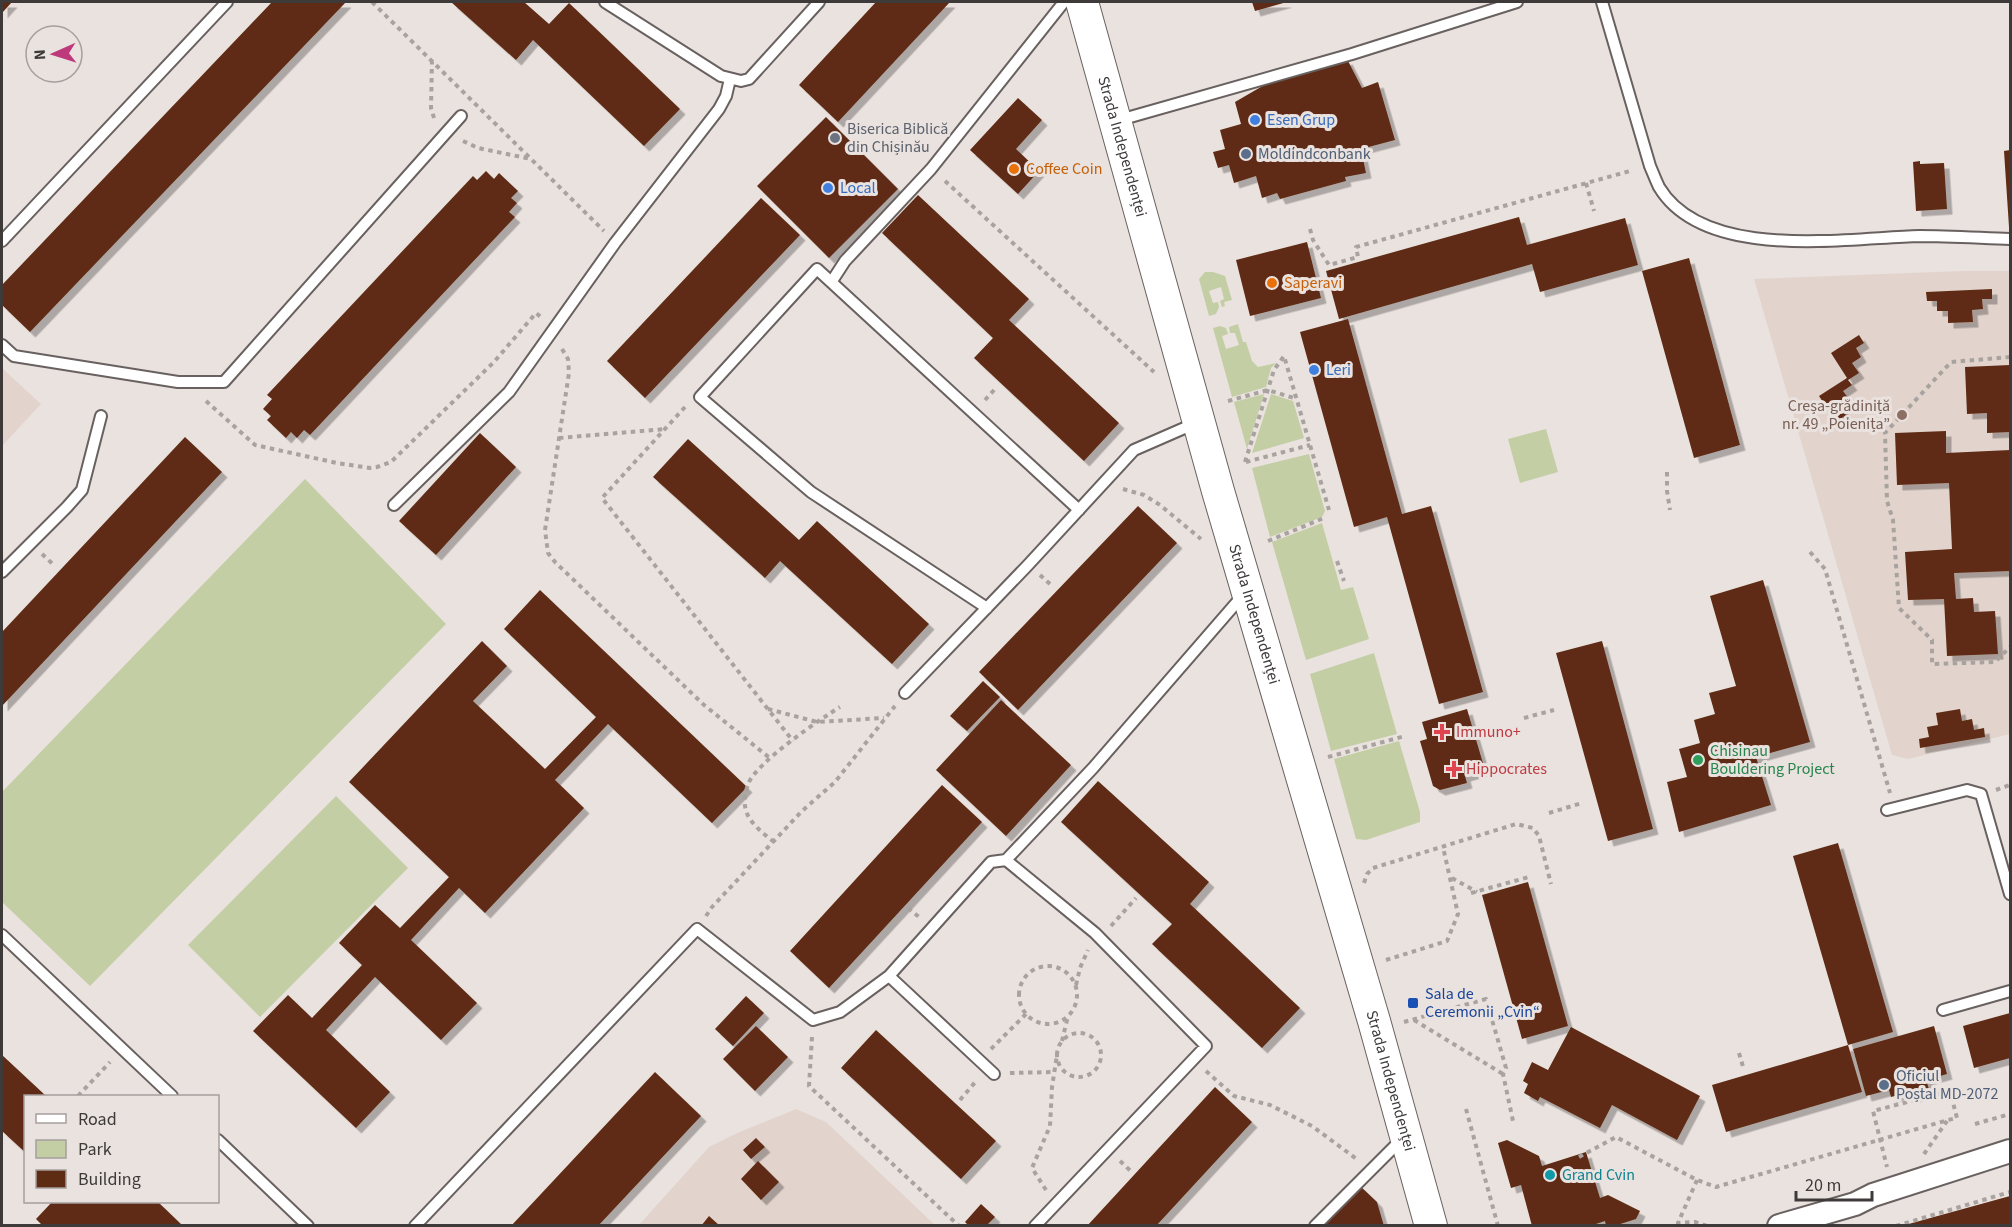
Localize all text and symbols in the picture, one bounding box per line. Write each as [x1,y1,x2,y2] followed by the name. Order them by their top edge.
[24,24,84,84] north arrow
[29,49,51,61] text: N
[1092,74,1152,219] street label: Strada Independenței
[1267,109,1335,131] place label: Esen Grup
[1248,113,1262,127] marker: Esen Grup
[847,118,948,158] place label: Biserica Biblică din Chișinău
[828,131,842,145] marker: Biserica Biblică din Chișinău
[1258,143,1371,165] place label: Moldindconbank
[1239,147,1253,161] marker: Moldindconbank
[1026,158,1102,180] place label: Coffee Coin
[1007,162,1021,176] marker: Coffee Coin
[840,177,876,199] place label: Local
[821,181,835,195] marker: Local
[1284,272,1342,294] place label: Saperavi
[1265,276,1279,290] marker: Saperavi
[1326,359,1351,381] place label: Leri
[1307,363,1321,377] marker: Leri
[1782,395,1890,435] place label: Creșa-grădiniță nr. 49 „Poienița”
[1895,408,1909,422] marker: Creșa-grădiniță nr. 49 „Poienița”
[1223,542,1285,687] street label: Strada Independenței
[1456,721,1521,743] place label: Immuno+
[1433,723,1451,741] marker: Immuno+
[1710,740,1835,780] place label: Chisinau Bouldering Project
[1691,753,1705,767] marker: Chisinau Bouldering Project
[1466,758,1547,780] place label: Hippocrates
[1447,762,1461,776] marker: Hippocrates
[1425,983,1540,1023] place label: Sala de Ceremonii „Cvin“
[1406,996,1420,1010] marker: Sala de Ceremonii „Cvin“
[1360,1008,1421,1154] street label: Strada Independenței
[1896,1065,1998,1105] place label: Oficiul Poștal MD-2072
[1877,1078,1891,1092] marker: Oficiul Poștal MD-2072
[24,1095,219,1203] legend
[78,1107,117,1132] text: Road
[78,1137,112,1162] text: Park
[1562,1164,1635,1186] place label: Grand Cvin
[1796,1164,1872,1202] scale bar
[78,1167,141,1192] text: Building
[1543,1168,1557,1182] marker: Grand Cvin
[1805,1173,1841,1198] text: 20 m

